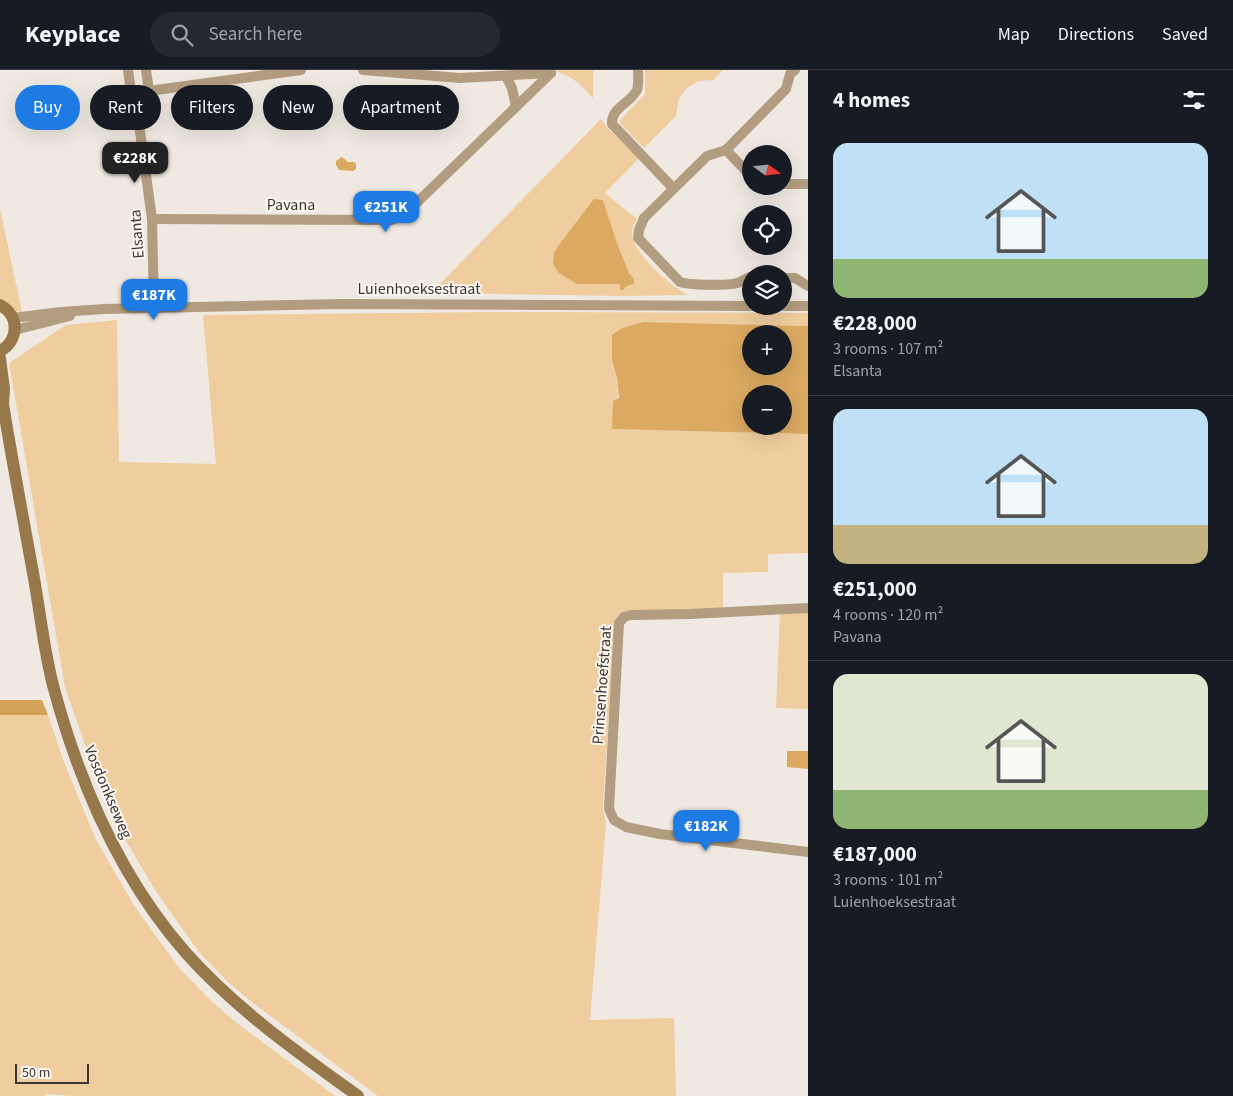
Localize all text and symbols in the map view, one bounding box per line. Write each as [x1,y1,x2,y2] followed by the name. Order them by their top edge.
[150,12,500,57] search box
[25,17,120,52] text: Keyplace
[168,21,196,49] icon: search
[208,21,302,48] text: Search here
[998,22,1030,47] text: Map
[1058,22,1134,47] text: Directions
[1162,22,1208,47] text: Saved
[15,85,80,130] chip: Buy
[90,85,161,130] chip: Rent
[171,85,253,130] chip: Filters
[263,85,333,130] chip: New
[343,85,459,130] chip: Apartment
[833,85,910,115] text: 4 homes
[1180,86,1208,114] icon: filters
[100,142,170,184] pin: €228K
[742,145,792,195] north arrow
[742,145,792,435] map controls
[113,147,157,169] text: €228K
[976,176,1066,266] icon: home
[351,190,421,233] pin: €251K
[267,194,315,216] street label: Pavana
[364,196,408,218] text: €251K
[742,205,792,255] button: locate
[124,209,150,259] street label: Elsanta
[742,265,792,315] button: layers
[119,278,189,321] pin: €187K
[357,278,481,300] street label: Luienhoeksestraat
[132,284,176,306] text: €187K
[833,308,917,338] text: €228,000
[742,325,792,375] button: +
[833,338,943,360] text: 3 rooms · 107 m²
[833,360,882,382] text: Elsanta
[742,385,792,435] button: −
[976,441,1066,531] icon: home
[833,574,917,604] text: €251,000
[833,604,943,626] text: 4 rooms · 120 m²
[587,624,617,745] street label: Prinsenhoefstraat
[833,626,881,648] text: Pavana
[976,706,1066,796] icon: home
[78,742,138,842] street label: Vosdonkseweg
[671,810,741,852] pin: €182K
[684,815,728,837] text: €182K
[833,839,917,869] text: €187,000
[833,869,943,891] text: 3 rooms · 101 m²
[833,891,956,913] text: Luienhoeksestraat
[15,1061,89,1084] scale bar
[22,1063,50,1083] text: 50 m

